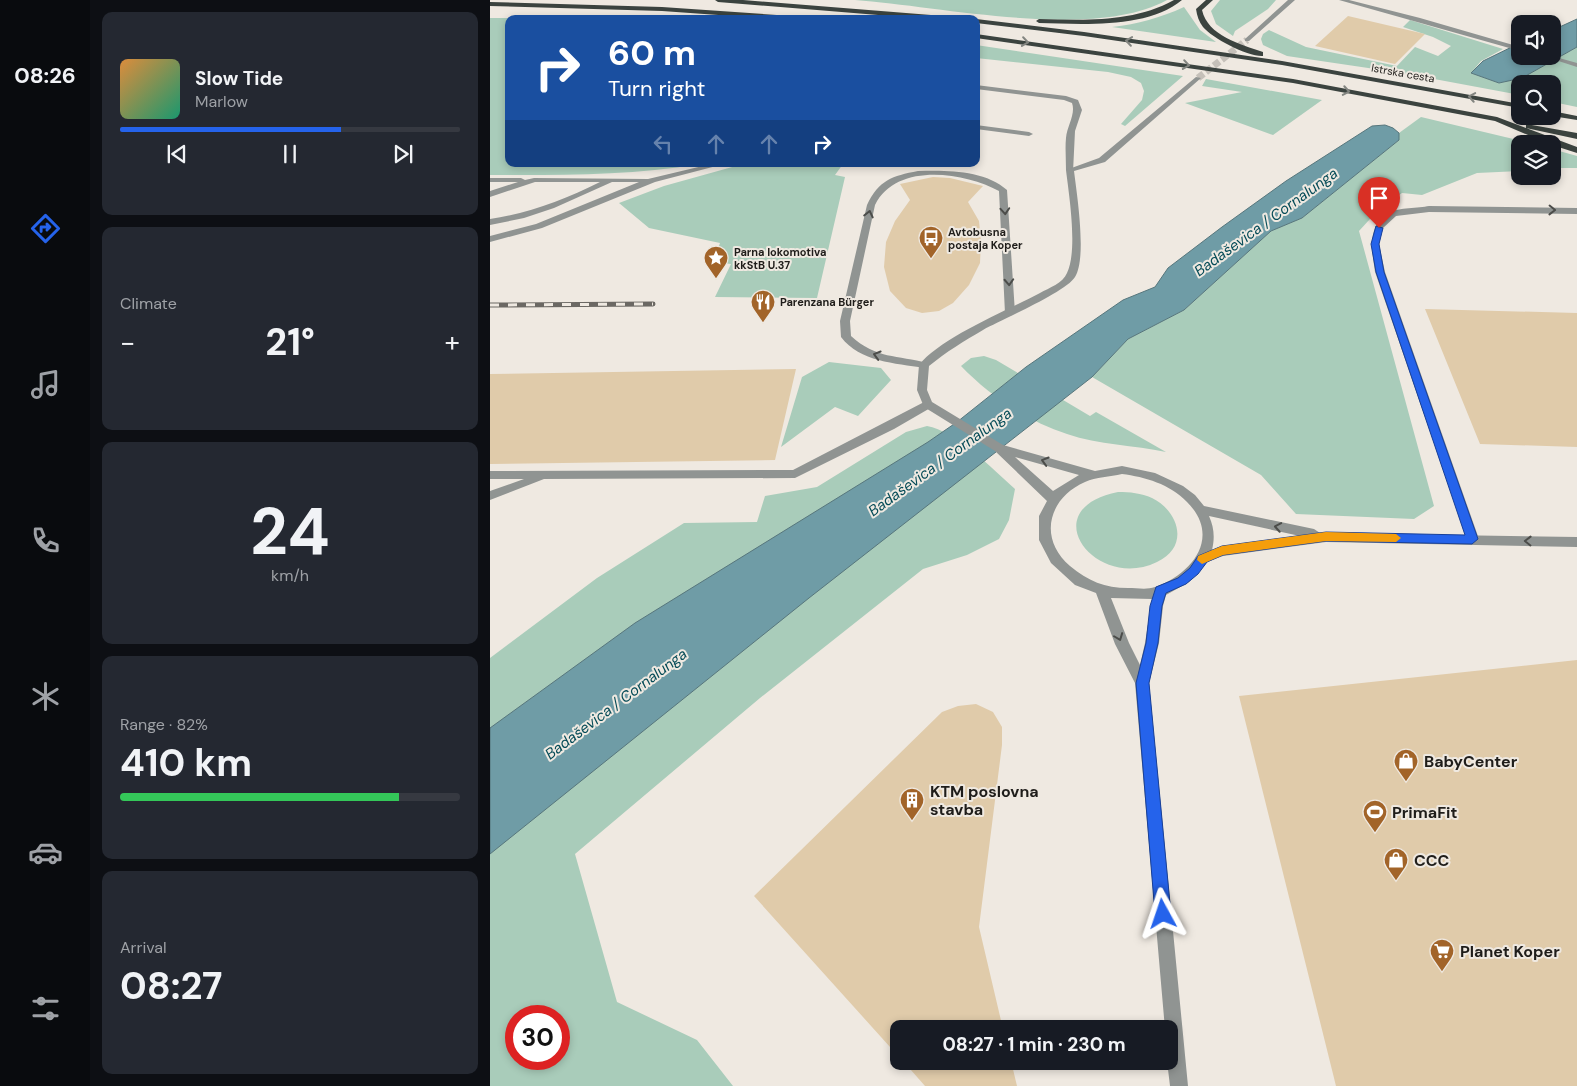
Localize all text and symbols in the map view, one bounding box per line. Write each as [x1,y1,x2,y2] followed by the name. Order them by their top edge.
[1511,15,1561,185] map controls
[1511,15,1561,65] button: sound
[608,30,696,76] text: 60 m
[525,35,590,100] icon: right
[1021,36,1029,47] one-way arrow
[1125,36,1134,46] one-way arrow
[1181,59,1190,69] one-way arrow
[14,61,76,90] text: 08:26
[1370,61,1436,85] street label: Istrska cesta
[195,66,283,91] text: Slow Tide
[608,74,705,103] text: Turn right
[1511,75,1561,125] button: search
[1342,85,1350,95] one-way arrow
[195,91,248,112] text: Marlow
[1468,93,1477,103] one-way arrow
[649,130,677,158] icon: left
[702,130,730,158] icon: ahead
[755,130,783,158] icon: ahead
[808,130,836,158] icon: right
[1511,135,1561,185] button: layers
[163,140,191,168] icon: previous
[276,140,304,168] icon: pause
[389,140,417,168] icon: next
[1190,163,1342,281] water label: Badaševica / Cornalunga
[1358,177,1400,228] pin
[1365,184,1393,212] icon: arrive
[1548,205,1556,215] one-way arrow
[999,208,1010,216] one-way arrow
[863,210,874,218] one-way arrow
[28,211,63,246] icon: directions
[918,225,944,259] bus stop icon: Avtobusna postaja Koper
[948,225,1023,252] place label: Avtobusna postaja Koper
[703,245,729,279] place icon: Parna lokomotiva kkStB U.37
[734,245,826,272] place label: Parna lokomotiva kkStB U.37
[1003,278,1014,286] one-way arrow
[750,289,776,323] restaurant icon: Parenzana Bürger
[120,293,177,314] text: Climate
[780,295,874,309] place label: Parenzana Bürger
[265,317,315,367] text: 21°
[120,324,135,361] text: −
[445,324,460,361] text: +
[873,351,881,361] one-way arrow
[28,367,63,402] icon: music
[864,403,1016,521] water label: Badaševica / Cornalunga
[1042,457,1050,467] one-way arrow
[250,490,330,574] text: 24
[28,523,63,558] icon: phone
[1274,523,1283,533] one-way arrow
[1524,535,1532,546] one-way arrow
[271,565,309,586] text: km/h
[1113,632,1123,641] one-way arrow
[541,644,691,764] water label: Badaševica / Cornalunga
[28,679,63,714] icon: climate
[120,714,208,735] text: Range · 82%
[120,738,252,788] text: 410 km
[1393,748,1419,782] shop icon: BabyCenter
[1424,751,1518,772] place label: BabyCenter
[930,781,1039,820] place label: KTM poslovna stavba
[899,787,925,821] building icon: KTM poslovna stavba
[1362,799,1388,833] sports icon: PrimaFit
[1392,802,1457,823] place label: PrimaFit
[28,835,63,870] icon: car
[1383,847,1409,881] shop icon: CCC
[1414,850,1450,871] place label: CCC
[1136,887,1188,939] position arrow
[120,937,167,958] text: Arrival
[1429,938,1455,972] supermarket icon: Planet Koper
[1460,941,1560,962] place label: Planet Koper
[120,961,223,1011] text: 08:27
[28,991,63,1026] icon: filters
[505,1005,570,1070] speed limit sign: 30
[942,1032,1126,1057] text: 08:27 · 1 min · 230 m

